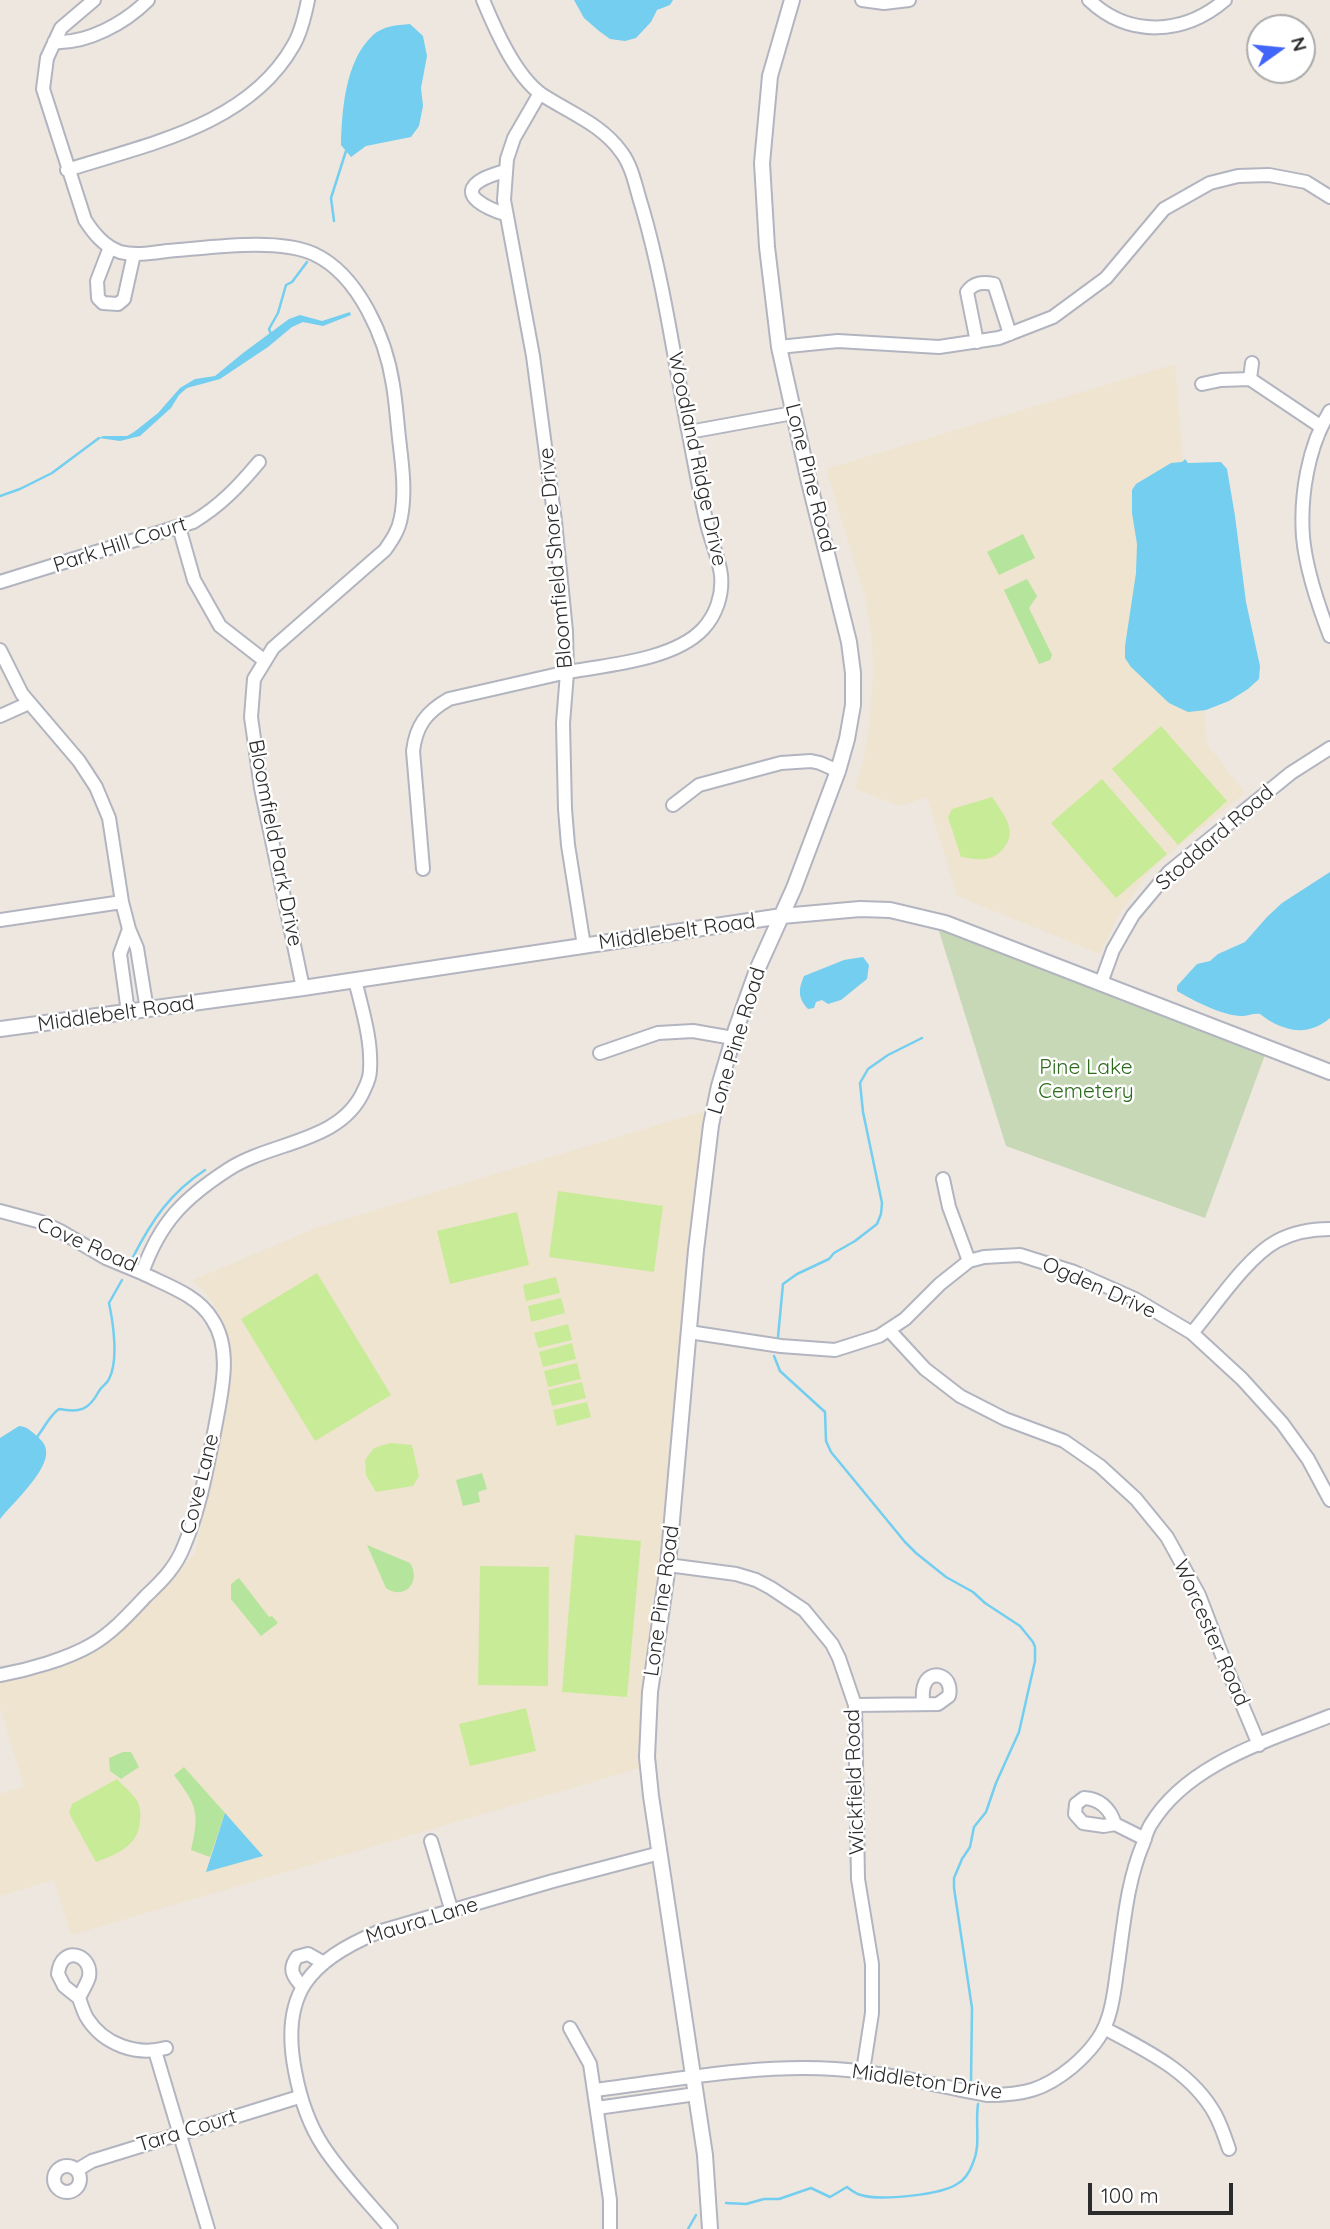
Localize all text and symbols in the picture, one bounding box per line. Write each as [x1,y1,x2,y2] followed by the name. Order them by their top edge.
[1246,14,1316,84] north arrow
[1286,34,1313,54] text: N
[662,350,732,568] street label: Woodland Ridge Drive
[779,401,841,555] street label: Lone Pine Road
[534,446,578,670] street label: Bloomfield Shore Drive
[50,512,190,578] street label: Park Hill Court
[243,737,307,949] street label: Bloomfield Park Drive
[1151,780,1279,896] street label: Stoddard Road
[597,909,757,955] street label: Middlebelt Road
[703,964,771,1118] street label: Lone Pine Road
[36,991,196,1037] street label: Middlebelt Road
[1038,1055,1134,1105] park label: Pine Lake Cemetery
[33,1212,141,1278] street label: Cove Road
[1038,1252,1160,1324] street label: Ogden Drive
[175,1431,225,1537] street label: Cove Lane
[639,1524,685,1678] street label: Lone Pine Road
[1167,1556,1255,1710] street label: Worcester Road
[840,1709,870,1855] street label: Wickfield Road
[363,1892,481,1950] street label: Maura Lane
[850,2059,1004,2105] street label: Middleton Drive
[134,2104,240,2158] street label: Tara Court
[1092,2170,1237,2214] scale bar
[1101,2182,1159,2208] text: 100 m

